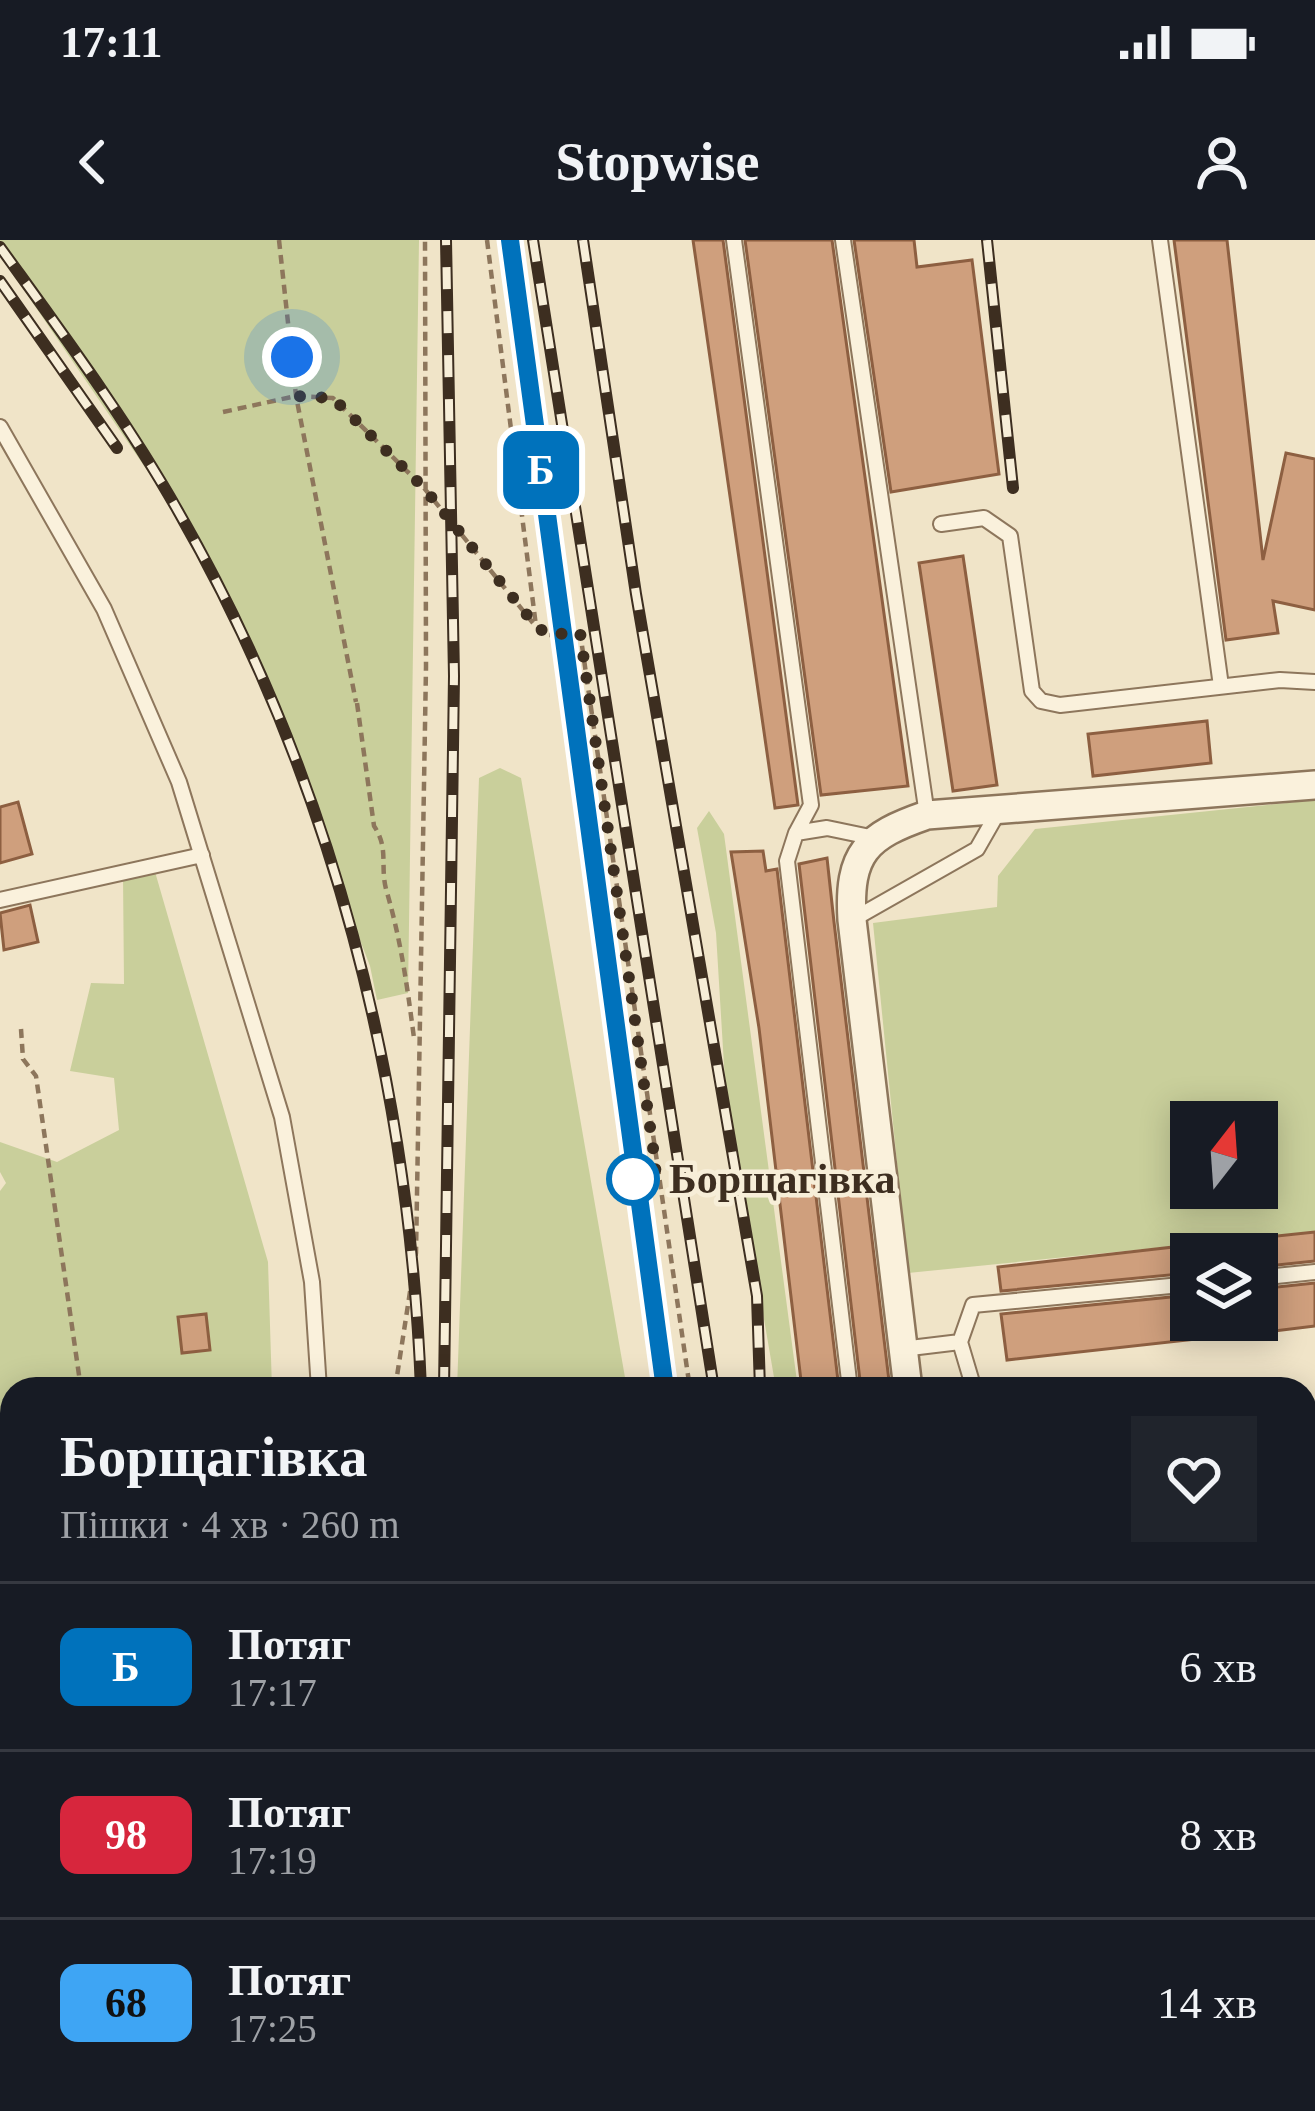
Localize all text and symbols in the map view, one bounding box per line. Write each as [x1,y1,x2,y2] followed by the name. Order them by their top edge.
[60,17,163,67] text: 17:11
[60,129,126,195] icon: back
[1189,129,1255,195] icon: person
[555,132,760,192] text: Stopwise
[262,327,322,387] your location
[502,431,580,509] line badge: Б
[527,447,555,493] text: Б
[1170,1101,1278,1209] north arrow
[1170,1101,1278,1341] map controls
[608,1154,658,1204] marker: Борщагівка
[669,1156,896,1202] place label: Борщагівка
[1170,1233,1278,1341] button: layers
[1131,1416,1257,1542] button: heart
[60,1425,368,1488] text: Борщагівка
[60,1503,400,1546] text: Пішки · 4 хв · 260 m
[228,1619,351,1669] text: Потяг
[1180,1642,1257,1692] text: 6 хв
[112,1644,140,1690] text: Б
[228,1671,317,1714] text: 17:17
[228,1787,351,1837] text: Потяг
[1180,1810,1257,1860] text: 8 хв
[105,1812,147,1858] text: 98
[228,1839,317,1882] text: 17:19
[228,1955,351,2005] text: Потяг
[1157,1978,1257,2028] text: 14 хв
[105,1980,147,2026] text: 68
[228,2007,317,2050] text: 17:25

